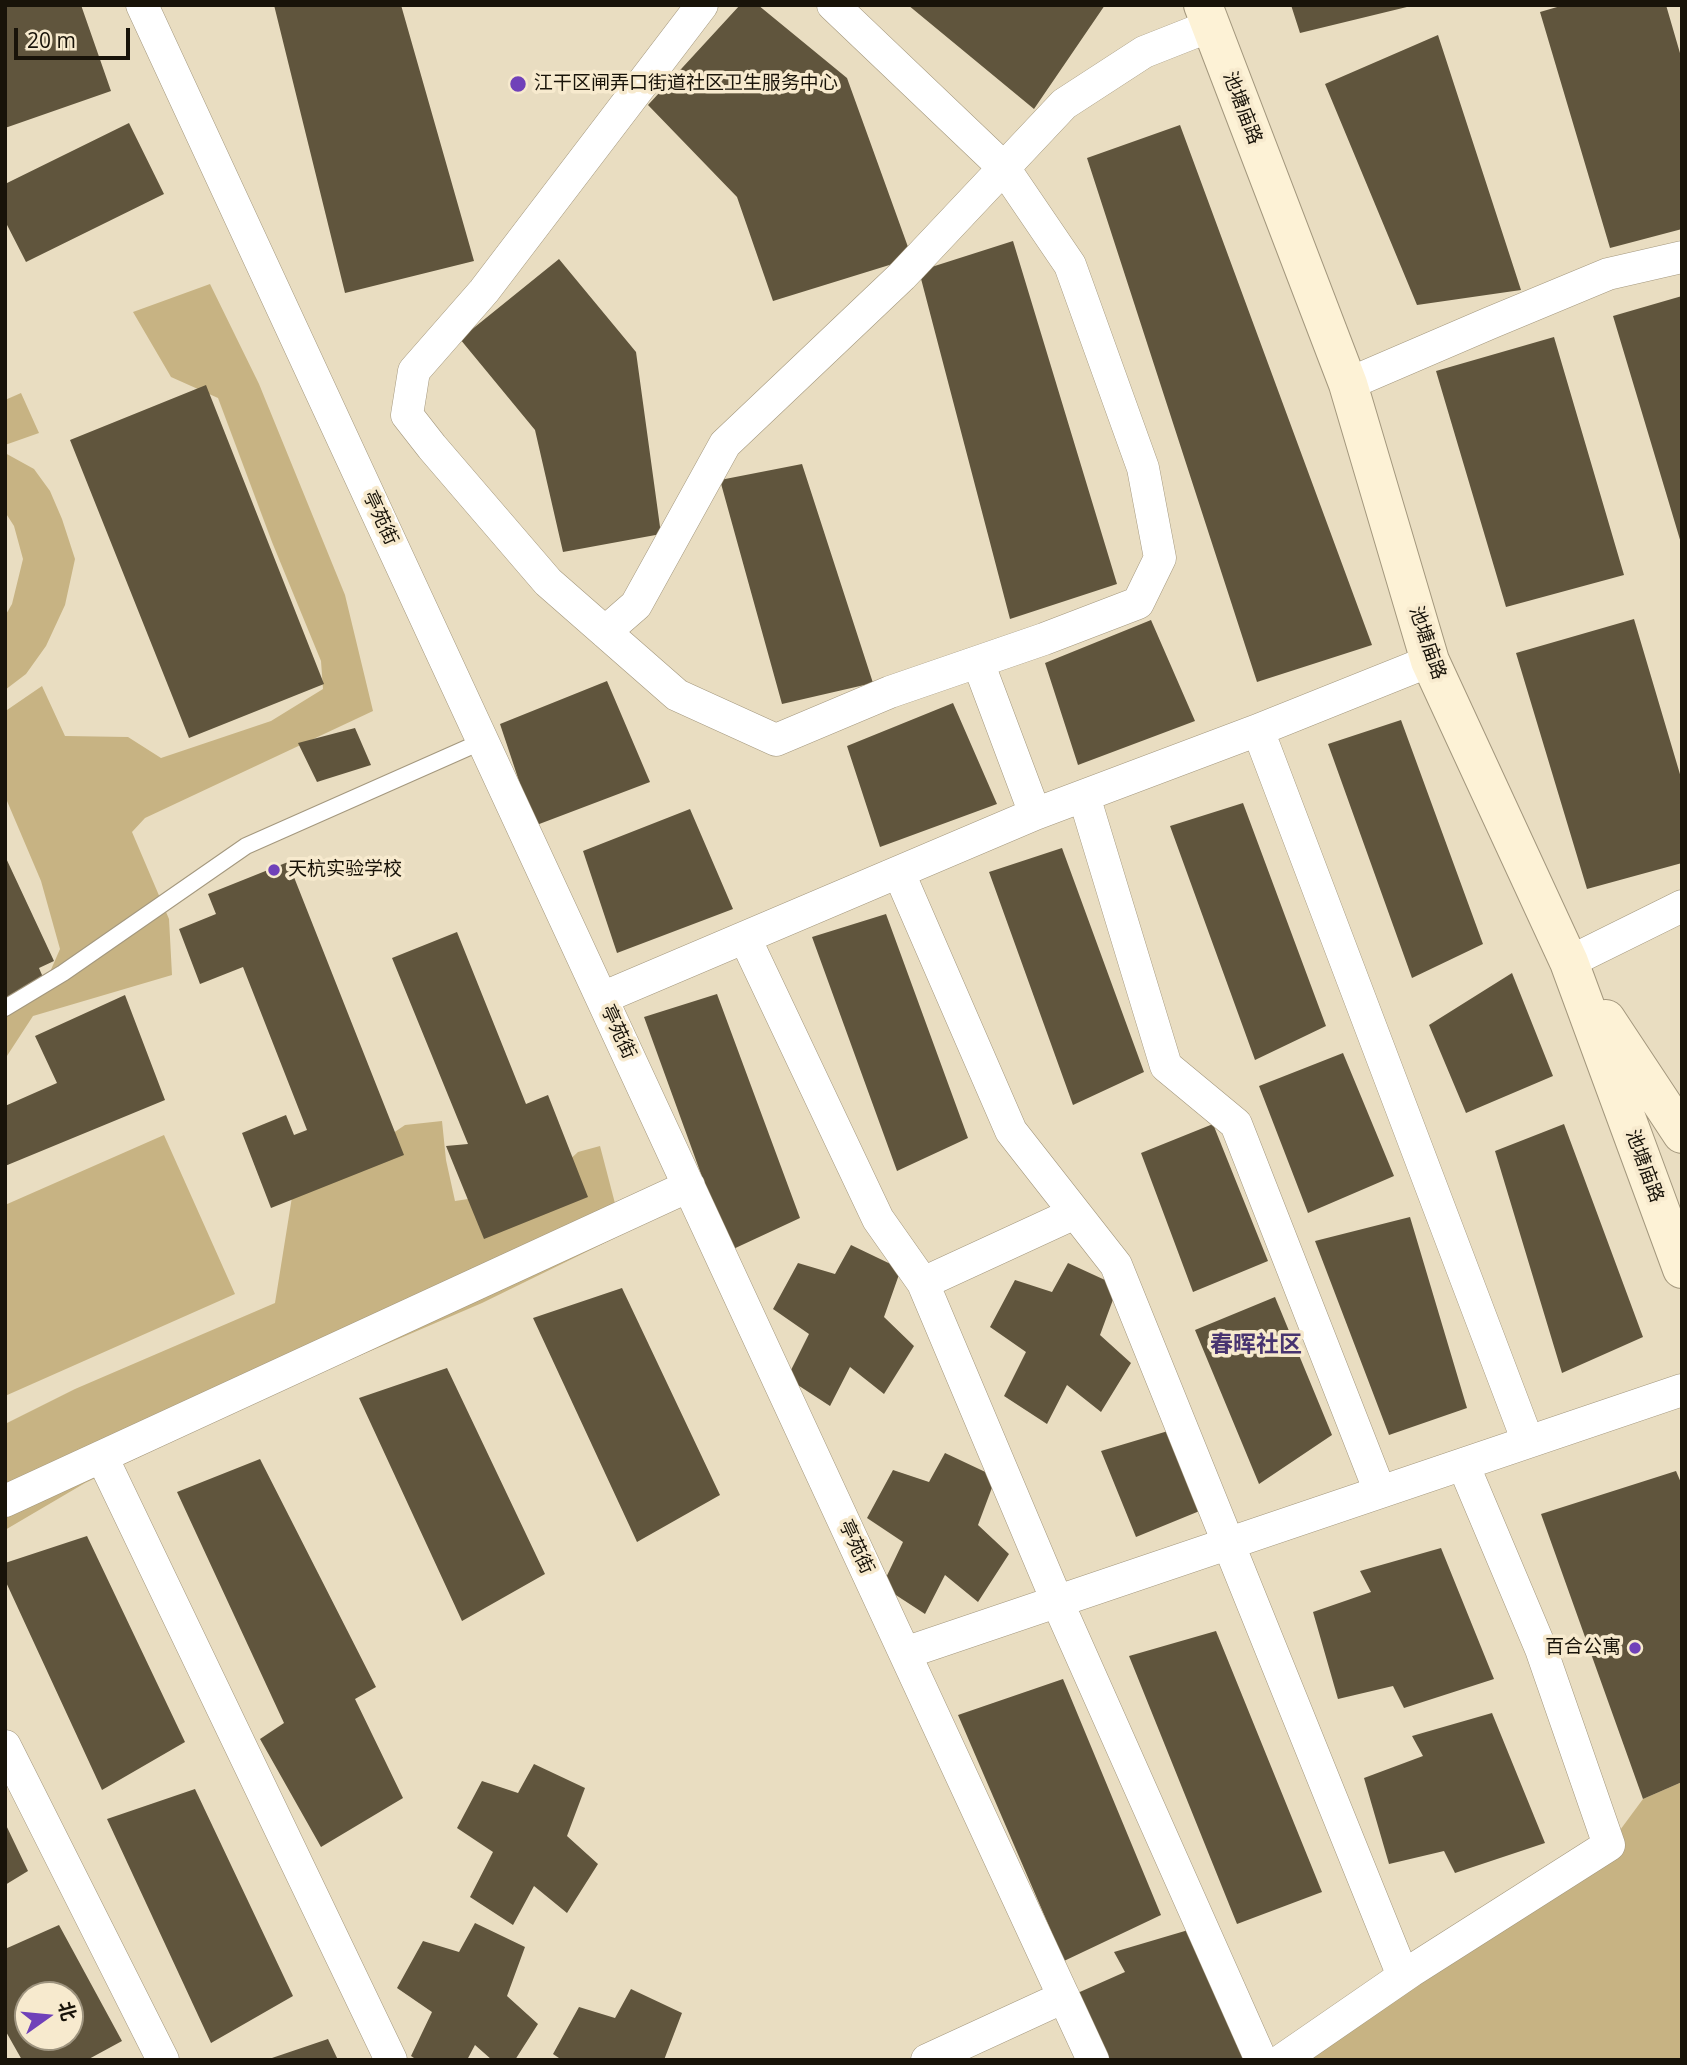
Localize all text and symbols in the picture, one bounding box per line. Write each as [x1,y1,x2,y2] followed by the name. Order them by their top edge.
[18,14,133,58] scale bar
[27,26,76,54] text: 20 m
[1218,68,1266,148] street label: 池塘庙路
[534,73,838,95] place label: 江干区闸弄口街道社区卫生服务中心
[508,74,528,94] marker: 江干区闸弄口街道社区卫生服务中心
[358,487,402,549] street label: 亭苑街
[1404,603,1450,683] street label: 池塘庙路
[288,859,402,881] place label: 天杭实验学校
[266,862,282,878] marker: 天杭实验学校
[596,1001,640,1063] street label: 亭苑街
[1620,1126,1668,1206] street label: 池塘庙路
[1210,1331,1302,1359] district label: 春晖社区
[834,1516,878,1578] street label: 亭苑街
[1545,1637,1621,1659] place label: 百合公寓
[1627,1640,1643,1656] marker: 百合公寓
[14,1981,84,2051] north arrow
[52,1999,82,2024] text: 北

